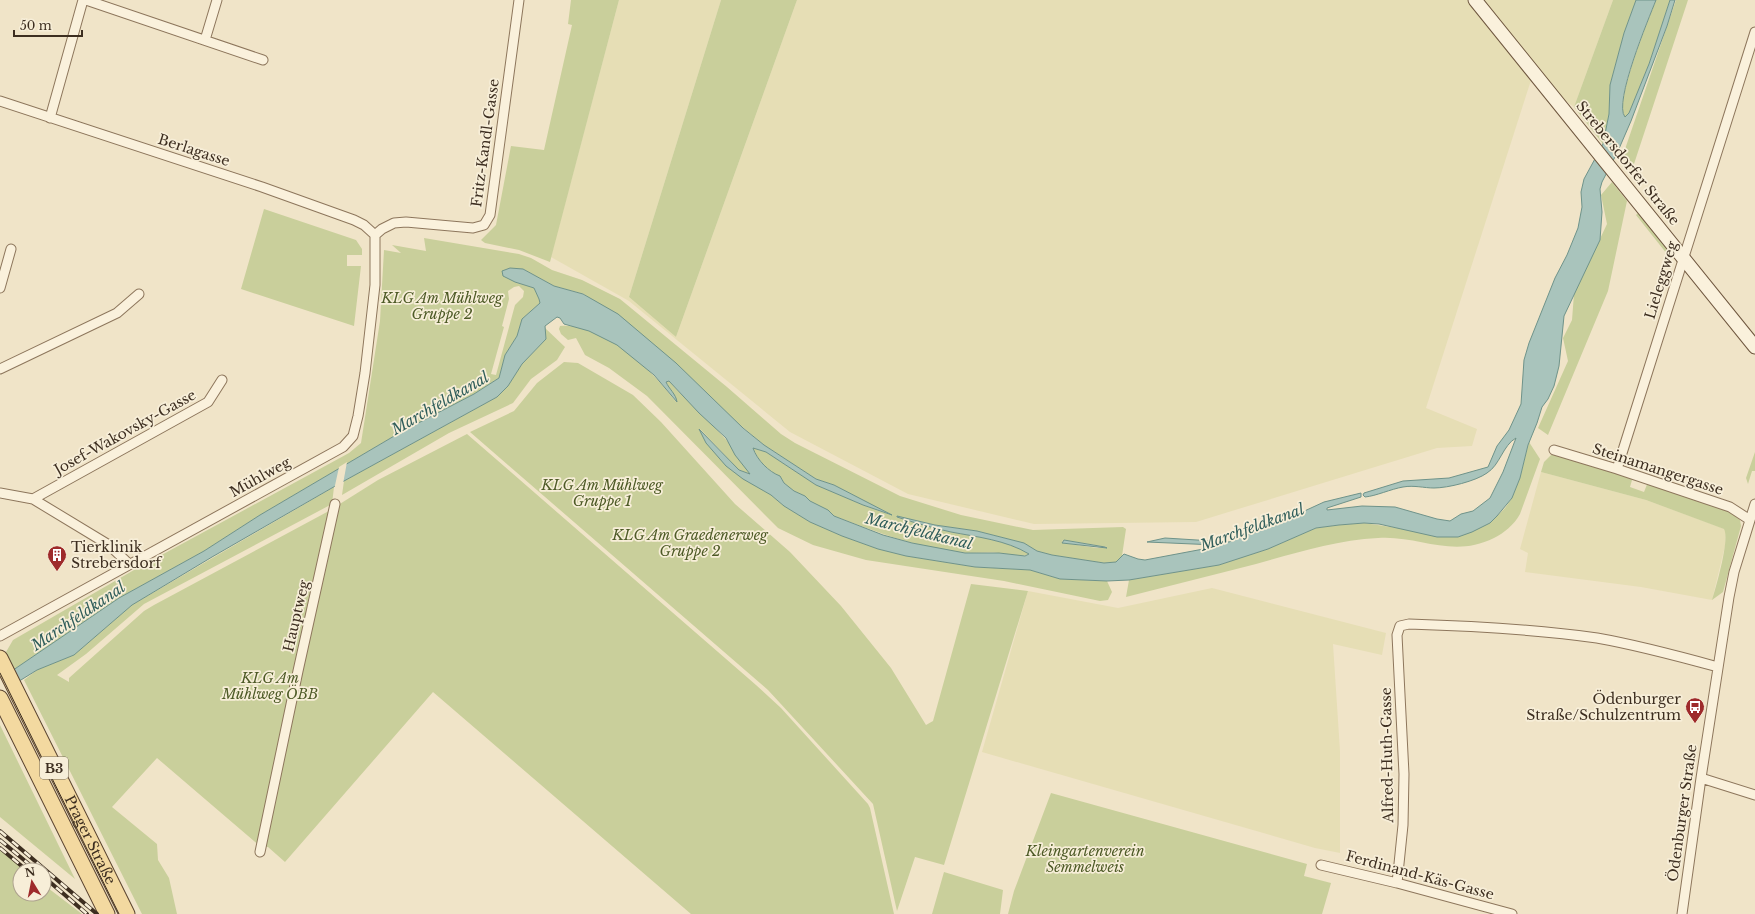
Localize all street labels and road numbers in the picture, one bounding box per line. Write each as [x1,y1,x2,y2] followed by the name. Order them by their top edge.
[467,78,503,208] street label: Fritz-Kandl-Gasse
[1572,97,1684,229] street label: Strebersdorfer Straße
[156,130,232,170] street label: Berlagasse
[1641,238,1682,321] street label: Lieleggweg
[49,386,199,479] street label: Josef-Wakovsky-Gasse
[1590,439,1726,499] street label: Steinamangergasse
[227,453,294,501] street label: Mühlweg
[279,578,313,654] street label: Hauptweg
[1377,687,1397,824] street label: Alfred-Huth-Gasse
[1662,743,1701,883] street label: Ödenburger Straße
[40,757,68,779] road number: B3
[61,792,120,887] street label: Prager Straße
[1344,847,1496,903] street label: Ferdinand-Käs-Gasse

